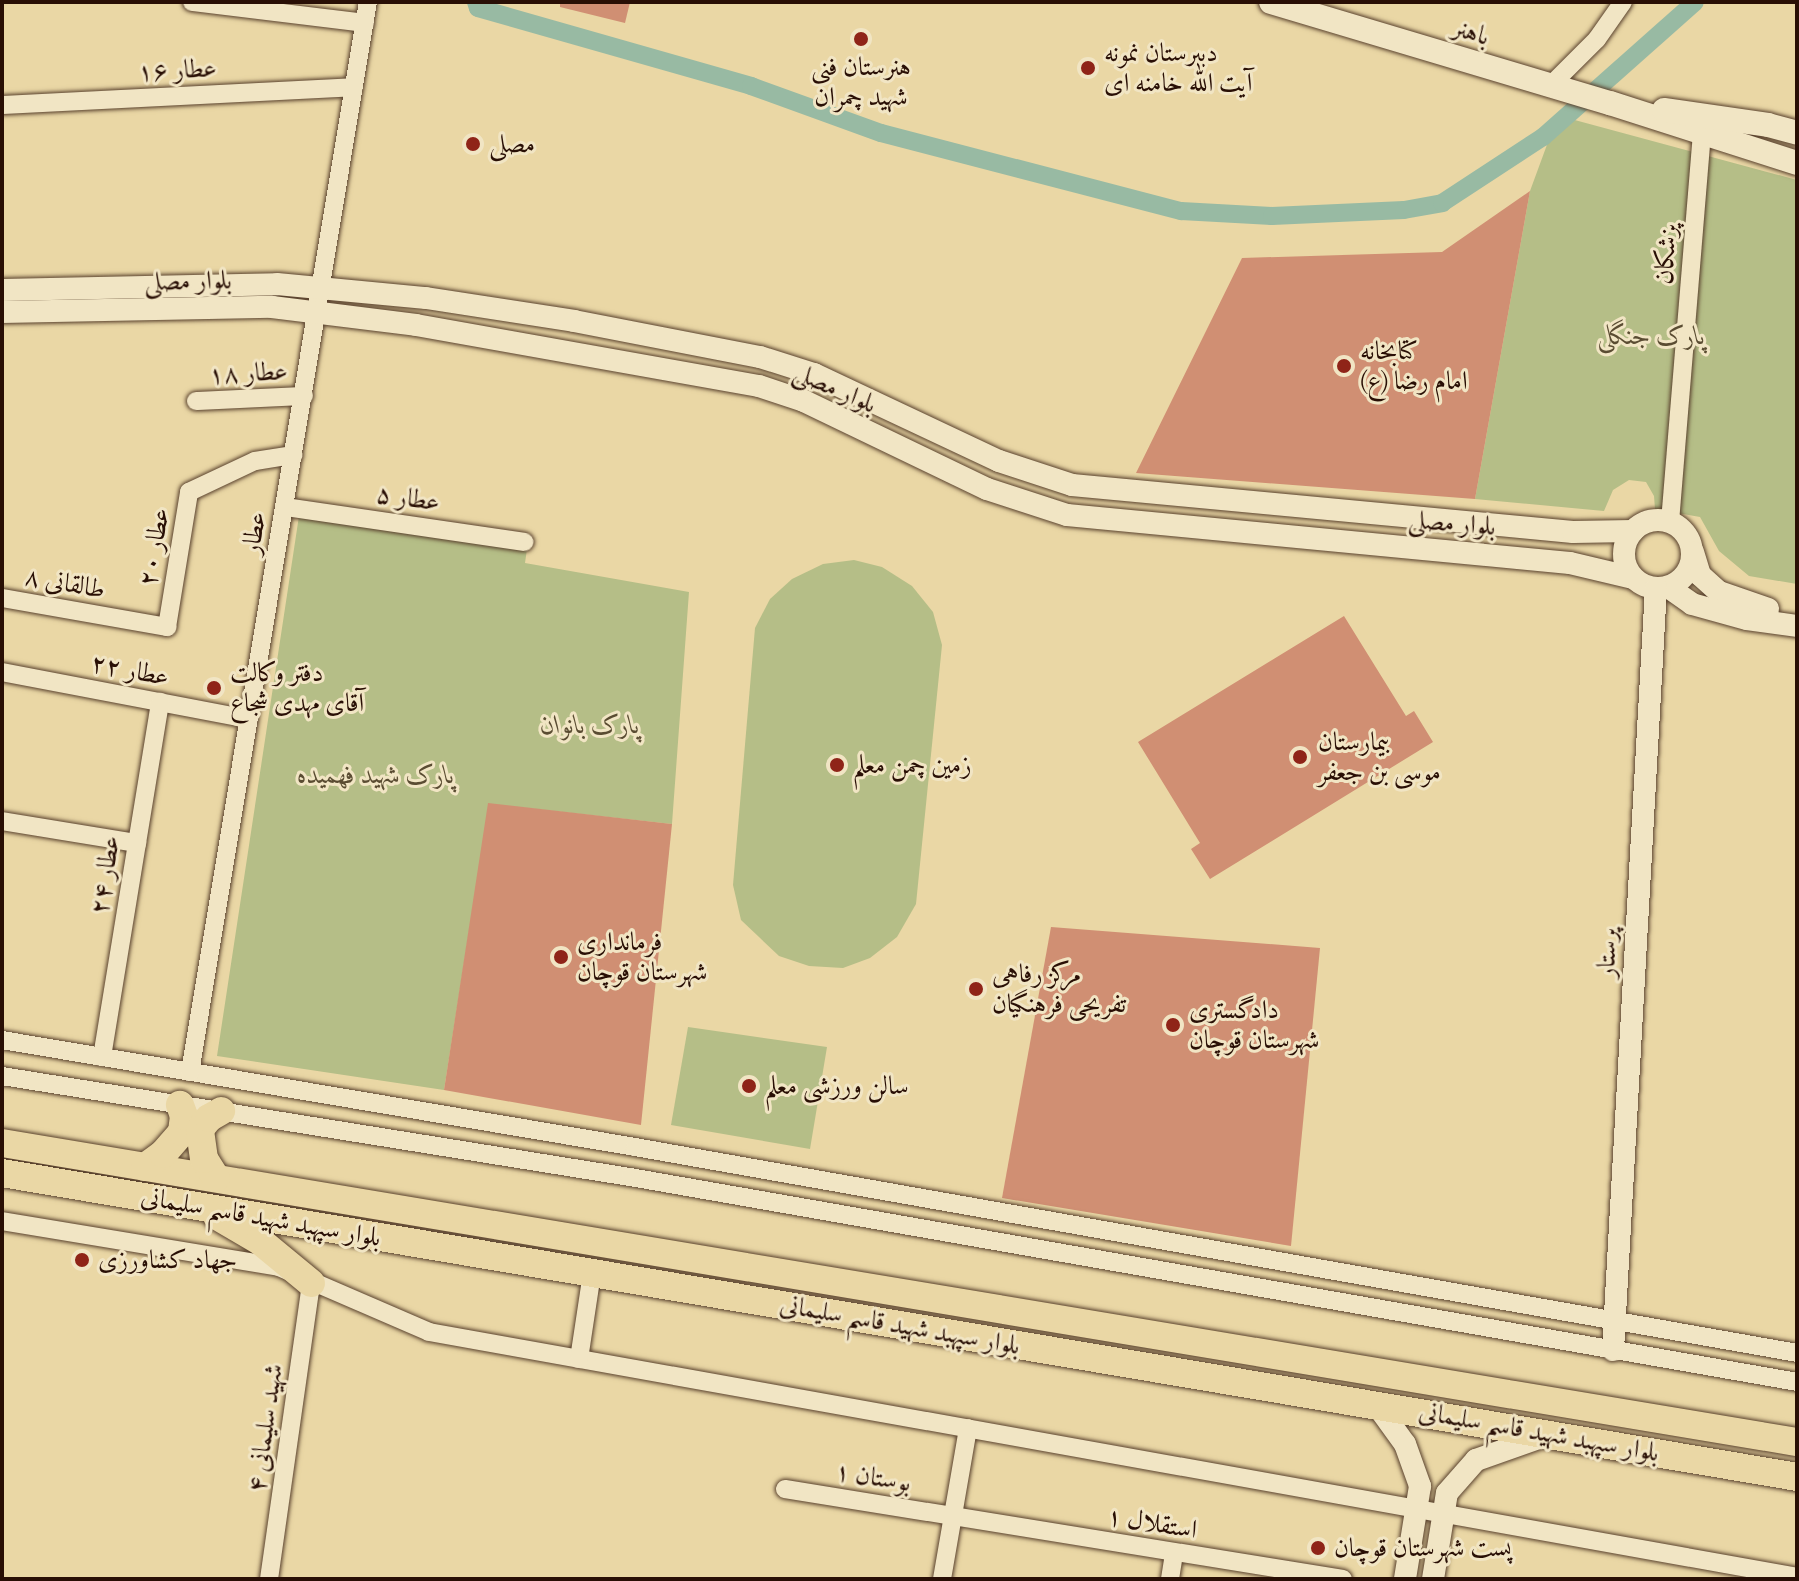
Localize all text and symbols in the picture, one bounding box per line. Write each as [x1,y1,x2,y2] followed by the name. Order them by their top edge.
[1449,12,1493,52] street label: باهنر
[852,30,870,48] marker: هنرستان فنی شهید چمران
[1104,37,1252,98] place label: دبیرستان نمونه آیت الله خامنه ای
[811,51,911,112] place label: هنرستان فنی شهید چمران
[137,52,217,88] street label: عطار ۱۶
[1079,59,1097,77] marker: دبیرستان نمونه آیت الله خامنه ای
[489,128,535,160] place label: مصلی
[464,135,482,153] marker: مصلی
[1648,222,1684,286] street label: پزشکان
[144,265,232,297] street label: بلوار مصلی
[1597,320,1705,352] park label: پارک جنگلی
[1360,335,1468,396] place label: کتابخانه امام رضا (ع)
[208,355,288,391] street label: عطار ۱۸
[789,356,881,420] street label: بلوار مصلی
[1335,357,1353,375] marker: کتابخانه امام رضا (ع)
[374,478,442,518] street label: عطار ۵
[1407,504,1497,542] street label: بلوار مصلی
[132,505,176,589] street label: عطار ۲۰
[235,509,273,557] street label: عطار
[22,561,108,605] street label: طالقانی ۸
[88,647,172,693] street label: عطار ۲۲
[230,657,364,718] place label: دفتر وکالت آقای مهدی شجاع
[205,679,223,697] marker: دفتر وکالت آقای مهدی شجاع
[540,709,640,741] park label: پارک بانوان
[1318,726,1441,788] place label: بیمارستان موسی بن جعفر
[1289,746,1311,768] marker: بیمارستان موسی بن جعفر
[853,749,972,781] place label: زمین چمن معلم
[828,756,846,774] marker: زمین چمن معلم
[297,759,455,791] park label: پارک شهید فهمیده
[83,834,127,916] street label: عطار ۲۴
[577,926,708,988] place label: فرمانداری شهرستان قوچان
[1590,927,1624,979] street label: پرستار
[552,948,570,966] marker: فرمانداری شهرستان قوچان
[992,958,1126,1020] place label: مرکز رفاهی تفریحی فرهنگیان
[967,980,985,998] marker: مرکز رفاهی تفریحی فرهنگیان
[1189,994,1320,1056] place label: دادگستری شهرستان قوچان
[1164,1016,1182,1034] marker: دادگستری شهرستان قوچان
[765,1070,909,1102] place label: سالن ورزشی معلم
[740,1077,758,1095] marker: سالن ورزشی معلم
[138,1180,384,1254] street label: بلوار سپهبد شهید قاسم سلیمانی
[98,1244,237,1276] place label: جهاد کشاورزی
[73,1251,91,1269] marker: جهاد کشاورزی
[777,1288,1023,1362] street label: بلوار سپهبد شهید قاسم سلیمانی
[241,1362,289,1494] street label: شهید سلیمانی ۴
[1416,1395,1662,1469] street label: بلوار سپهبد شهید قاسم سلیمانی
[833,1456,913,1498] street label: بوستان ۱
[1105,1500,1199,1546] street label: استقلال ۱
[1334,1532,1512,1564] place label: پست شهرستان قوچان
[1309,1539,1327,1557] marker: پست شهرستان قوچان

